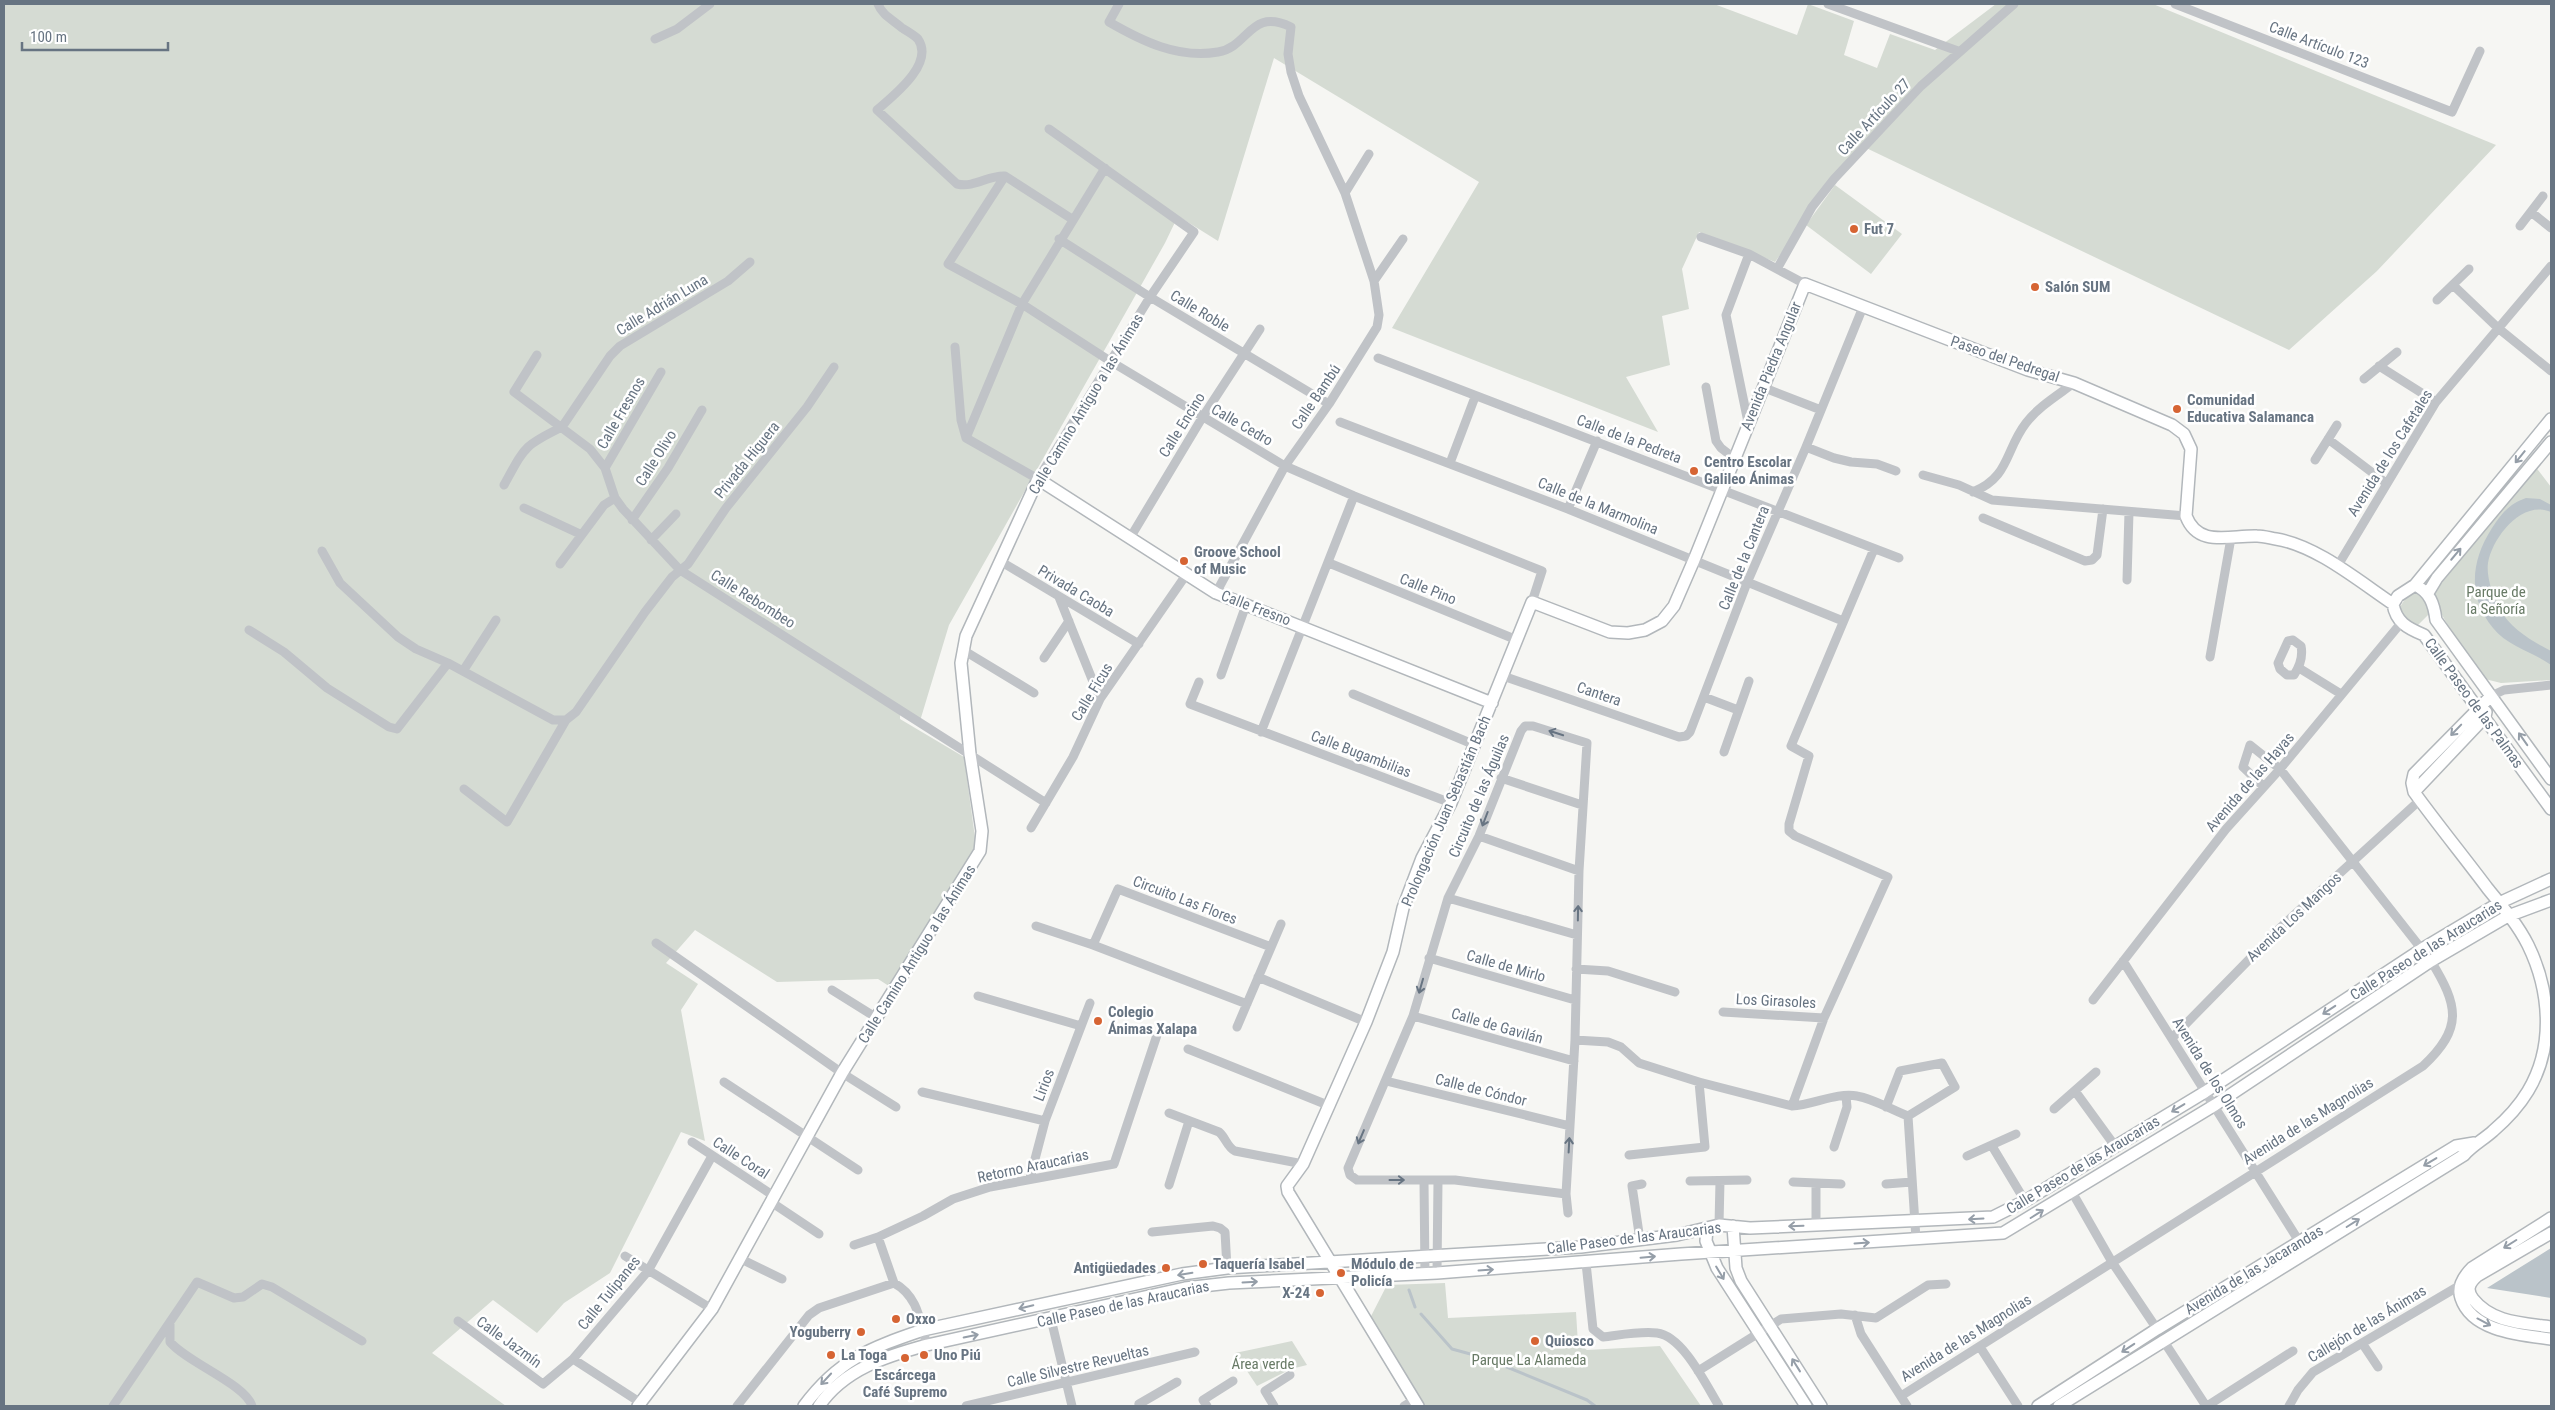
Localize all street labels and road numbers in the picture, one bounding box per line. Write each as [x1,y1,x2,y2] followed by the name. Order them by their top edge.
[2267,18,2371,72] street label: Calle Artículo 123
[1834,75,1914,159] street label: Calle Artículo 27
[613,271,711,339] street label: Calle Adrián Luna
[1167,286,1233,336] street label: Calle Roble
[1737,299,1805,433] street label: Avenida Piedra Angular
[1025,310,1147,497] street label: Calle Camino Antiguo a las Ánimas
[1948,332,2062,386] street label: Paseo del Pedregal
[1288,361,1344,433] street label: Calle Bambú
[593,374,649,452] street label: Calle Fresnos
[2344,386,2436,520] street label: Avenida de los Cafetales
[1155,389,1209,461] street label: Calle Encino
[1208,400,1276,450] street label: Calle Cedro
[1574,411,1684,467] street label: Calle de la Pedreta
[710,418,784,502] street label: Privada Higuera
[632,427,680,489] street label: Calle Olivo
[1535,474,1661,538] street label: Calle de la Marmolina
[1715,503,1773,613] street label: Calle de la Cantera
[1035,561,1117,621] street label: Privada Caoba
[707,566,799,632] street label: Calle Rebombeo
[1397,569,1459,609] street label: Calle Pino
[1219,586,1293,630] street label: Calle Fresno
[2421,634,2527,772] street label: Calle Paseo de las Palmas
[1068,659,1116,724] street label: Calle Ficus
[1574,678,1624,710] street label: Cantera
[1398,713,1494,909] street label: Prolongación Juan Sebastián Bach
[1308,727,1414,781] street label: Calle Bugambilias
[2202,729,2298,835] street label: Avenida de las Hayas
[1445,731,1513,860] street label: Circuito de las Águilas
[854,861,980,1047] street label: Calle Camino Antiguo a las Ánimas
[2243,868,2345,965] street label: Avenida Los Mangos
[1130,872,1240,928] street label: Circuito Las Flores
[2347,896,2505,1004] street label: Calle Paseo de las Araucarias
[1464,946,1548,986] street label: Calle de Mirlo
[1735,990,1817,1012] street label: Los Girasoles
[1449,1004,1545,1048] street label: Calle de Gavilán
[2169,1014,2252,1132] street label: Avenida de los Olmos
[1030,1066,1058,1104] street label: Lirios
[1433,1070,1529,1110] street label: Calle de Cóndor
[2239,1073,2377,1169] street label: Avenida de las Magnolias
[2003,1112,2163,1218] street label: Calle Paseo de las Araucarias
[709,1133,773,1183] street label: Calle Coral
[976,1145,1090,1187] street label: Retorno Araucarias
[1546,1218,1722,1258] street label: Calle Paseo de las Araucarias
[2182,1222,2326,1318] street label: Avenida de las Jacarandas
[574,1252,644,1334] street label: Calle Tulipanes
[1035,1277,1211,1331] street label: Calle Paseo de las Araucarias
[2305,1282,2429,1366] street label: Callejón de las Ánimas
[1897,1290,2035,1386] street label: Avenida de las Magnolias
[473,1312,545,1372] street label: Calle Jazmín
[1005,1341,1151,1391] street label: Calle Silvestre Revueltas

